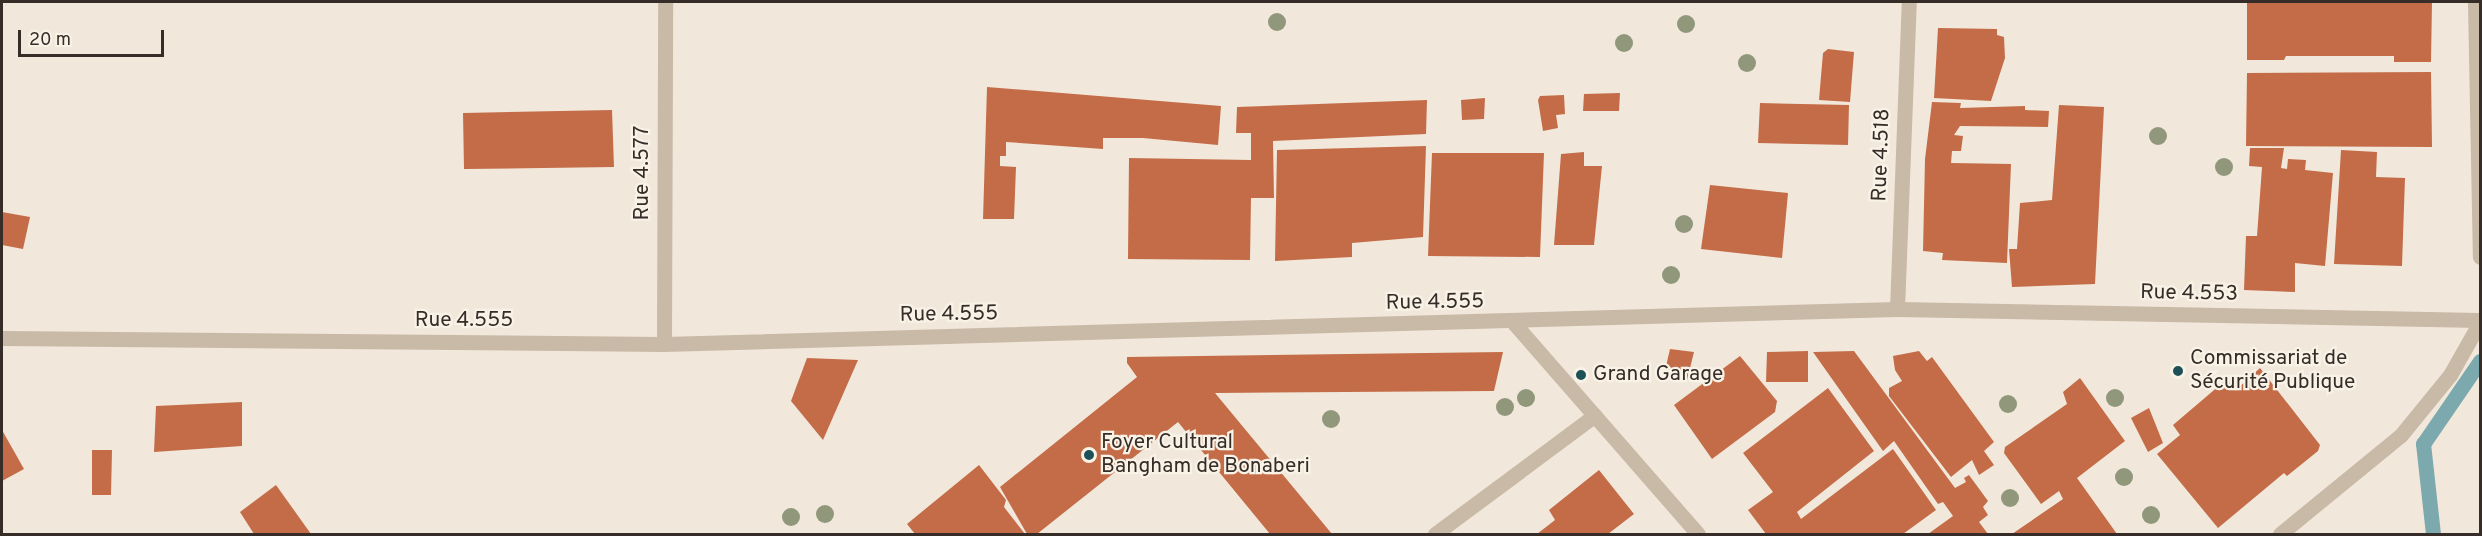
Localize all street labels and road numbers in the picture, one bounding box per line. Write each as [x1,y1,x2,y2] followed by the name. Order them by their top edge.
[1868,108,1896,202] street label: Rue 4.518
[630,126,656,220] street label: Rue 4.577
[2140,281,2238,307] street label: Rue 4.553
[1386,290,1484,316] street label: Rue 4.555
[900,302,998,328] street label: Rue 4.555
[415,308,513,334] street label: Rue 4.555

